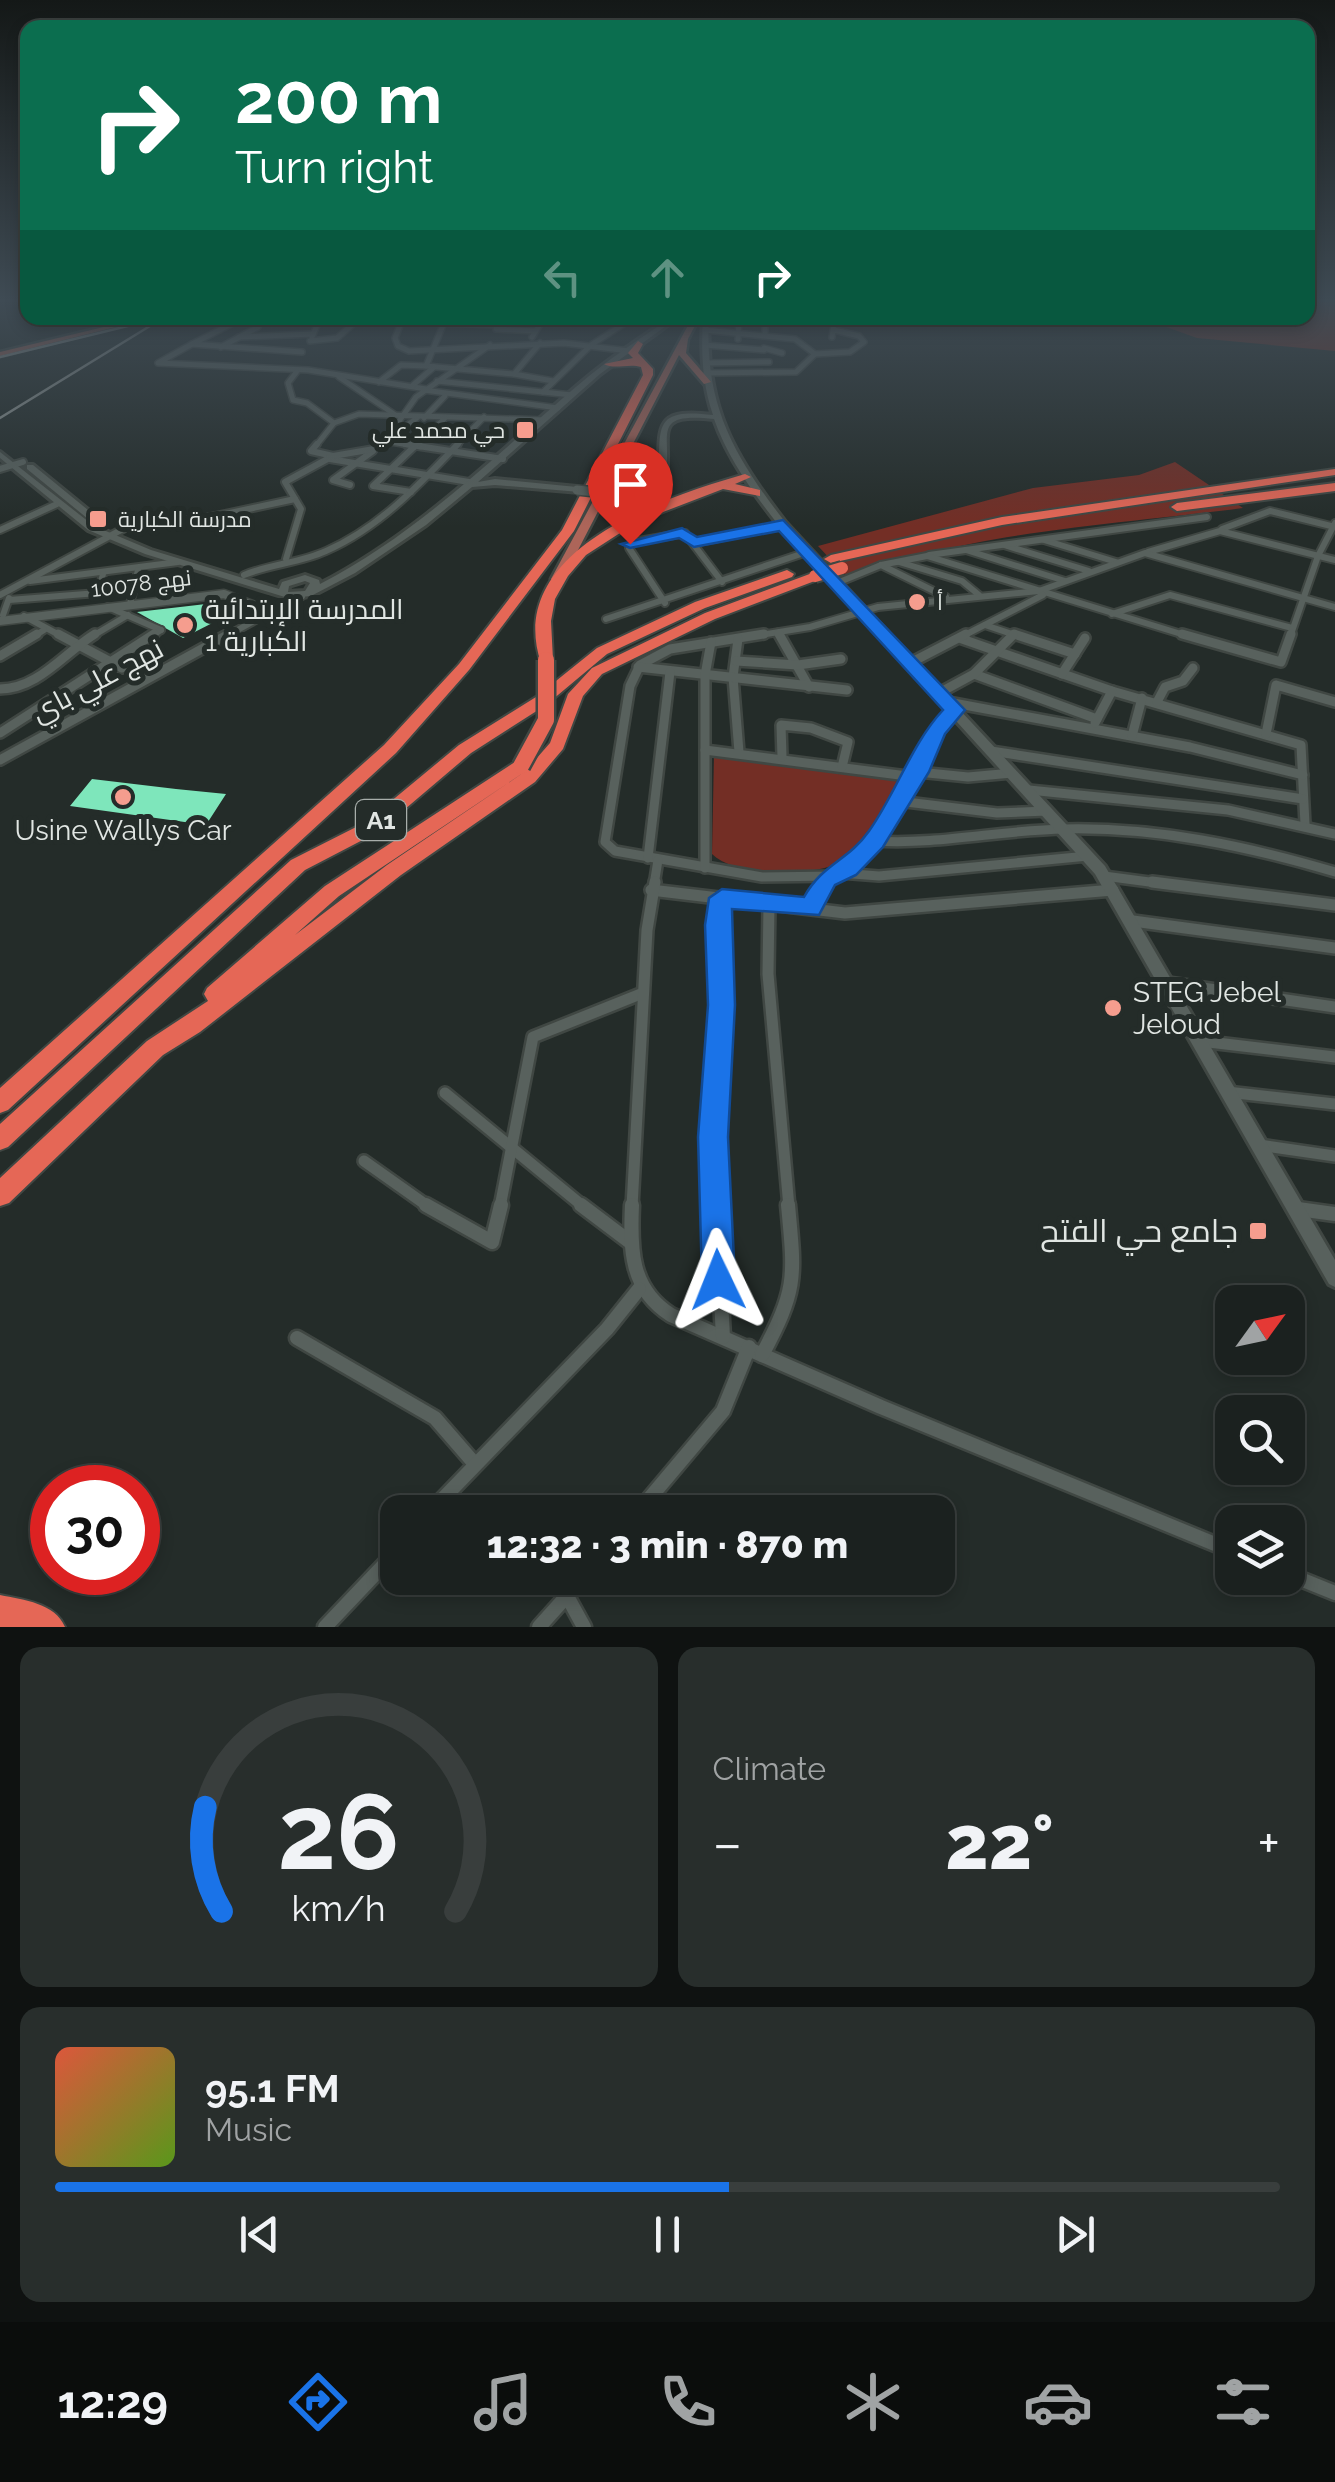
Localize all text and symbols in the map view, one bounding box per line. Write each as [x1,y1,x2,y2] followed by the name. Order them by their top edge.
[235,57,442,139] text: 200 m
[70,60,200,190] icon: right
[235,141,433,194] text: Turn right
[535,250,590,305] icon: left
[640,250,695,305] icon: ahead
[745,250,800,305] icon: right
[372,417,505,447] place label: حي محمد علي
[514,419,536,441] marker: حي محمد علي
[588,442,673,545] pin
[603,457,658,512] icon: arrive
[118,506,252,532] place label: مدرسة الكبارية
[87,508,109,530] marker: مدرسة الكبارية
[89,564,193,604] street label: نهج 10078
[937,589,943,615] place label: أ
[906,591,928,613] marker: أ
[205,593,404,658] place label: المدرسة الإبتدائية الكبارية 1
[174,614,196,636] marker: المدرسة الإبتدائية الكبارية 1
[26,632,171,733] street label: نهج علي باي
[112,786,134,808] marker: Usine Wallys Car
[356,800,406,840] road number: A1
[15,814,232,847] place label: Usine Wallys Car
[1133,976,1281,1041] place label: STEG Jebel Jeloud
[1102,997,1124,1019] marker: STEG Jebel Jeloud
[1040,1212,1238,1256] place label: جامع حي الفتح
[1247,1220,1269,1242] marker: جامع حي الفتح
[666,1228,770,1332] position arrow
[1215,1285,1305,1375] north arrow
[1215,1285,1305,1595] map controls
[1215,1395,1305,1485] button: search
[30,1465,160,1595] speed limit sign: 30
[1215,1505,1305,1595] button: layers
[487,1522,848,1567] text: 12:32 · 3 min · 870 m
[713,1750,826,1787] text: Climate
[278,1771,400,1893] text: 26
[945,1798,1054,1887] text: 22°
[713,1811,742,1876] text: −
[1257,1811,1280,1876] text: +
[292,1887,386,1929] text: km/h
[205,2066,340,2111] text: 95.1 FM
[205,2111,292,2148] text: Music
[232,2207,287,2262] icon: previous
[640,2207,695,2262] icon: pause
[1048,2207,1103,2262] icon: next
[283,2367,353,2437] icon: directions
[468,2367,538,2437] icon: music
[653,2367,723,2437] icon: phone
[838,2367,908,2437] icon: climate
[1023,2367,1093,2437] icon: car
[1208,2367,1278,2437] icon: filters
[57,2376,168,2429] text: 12:29

